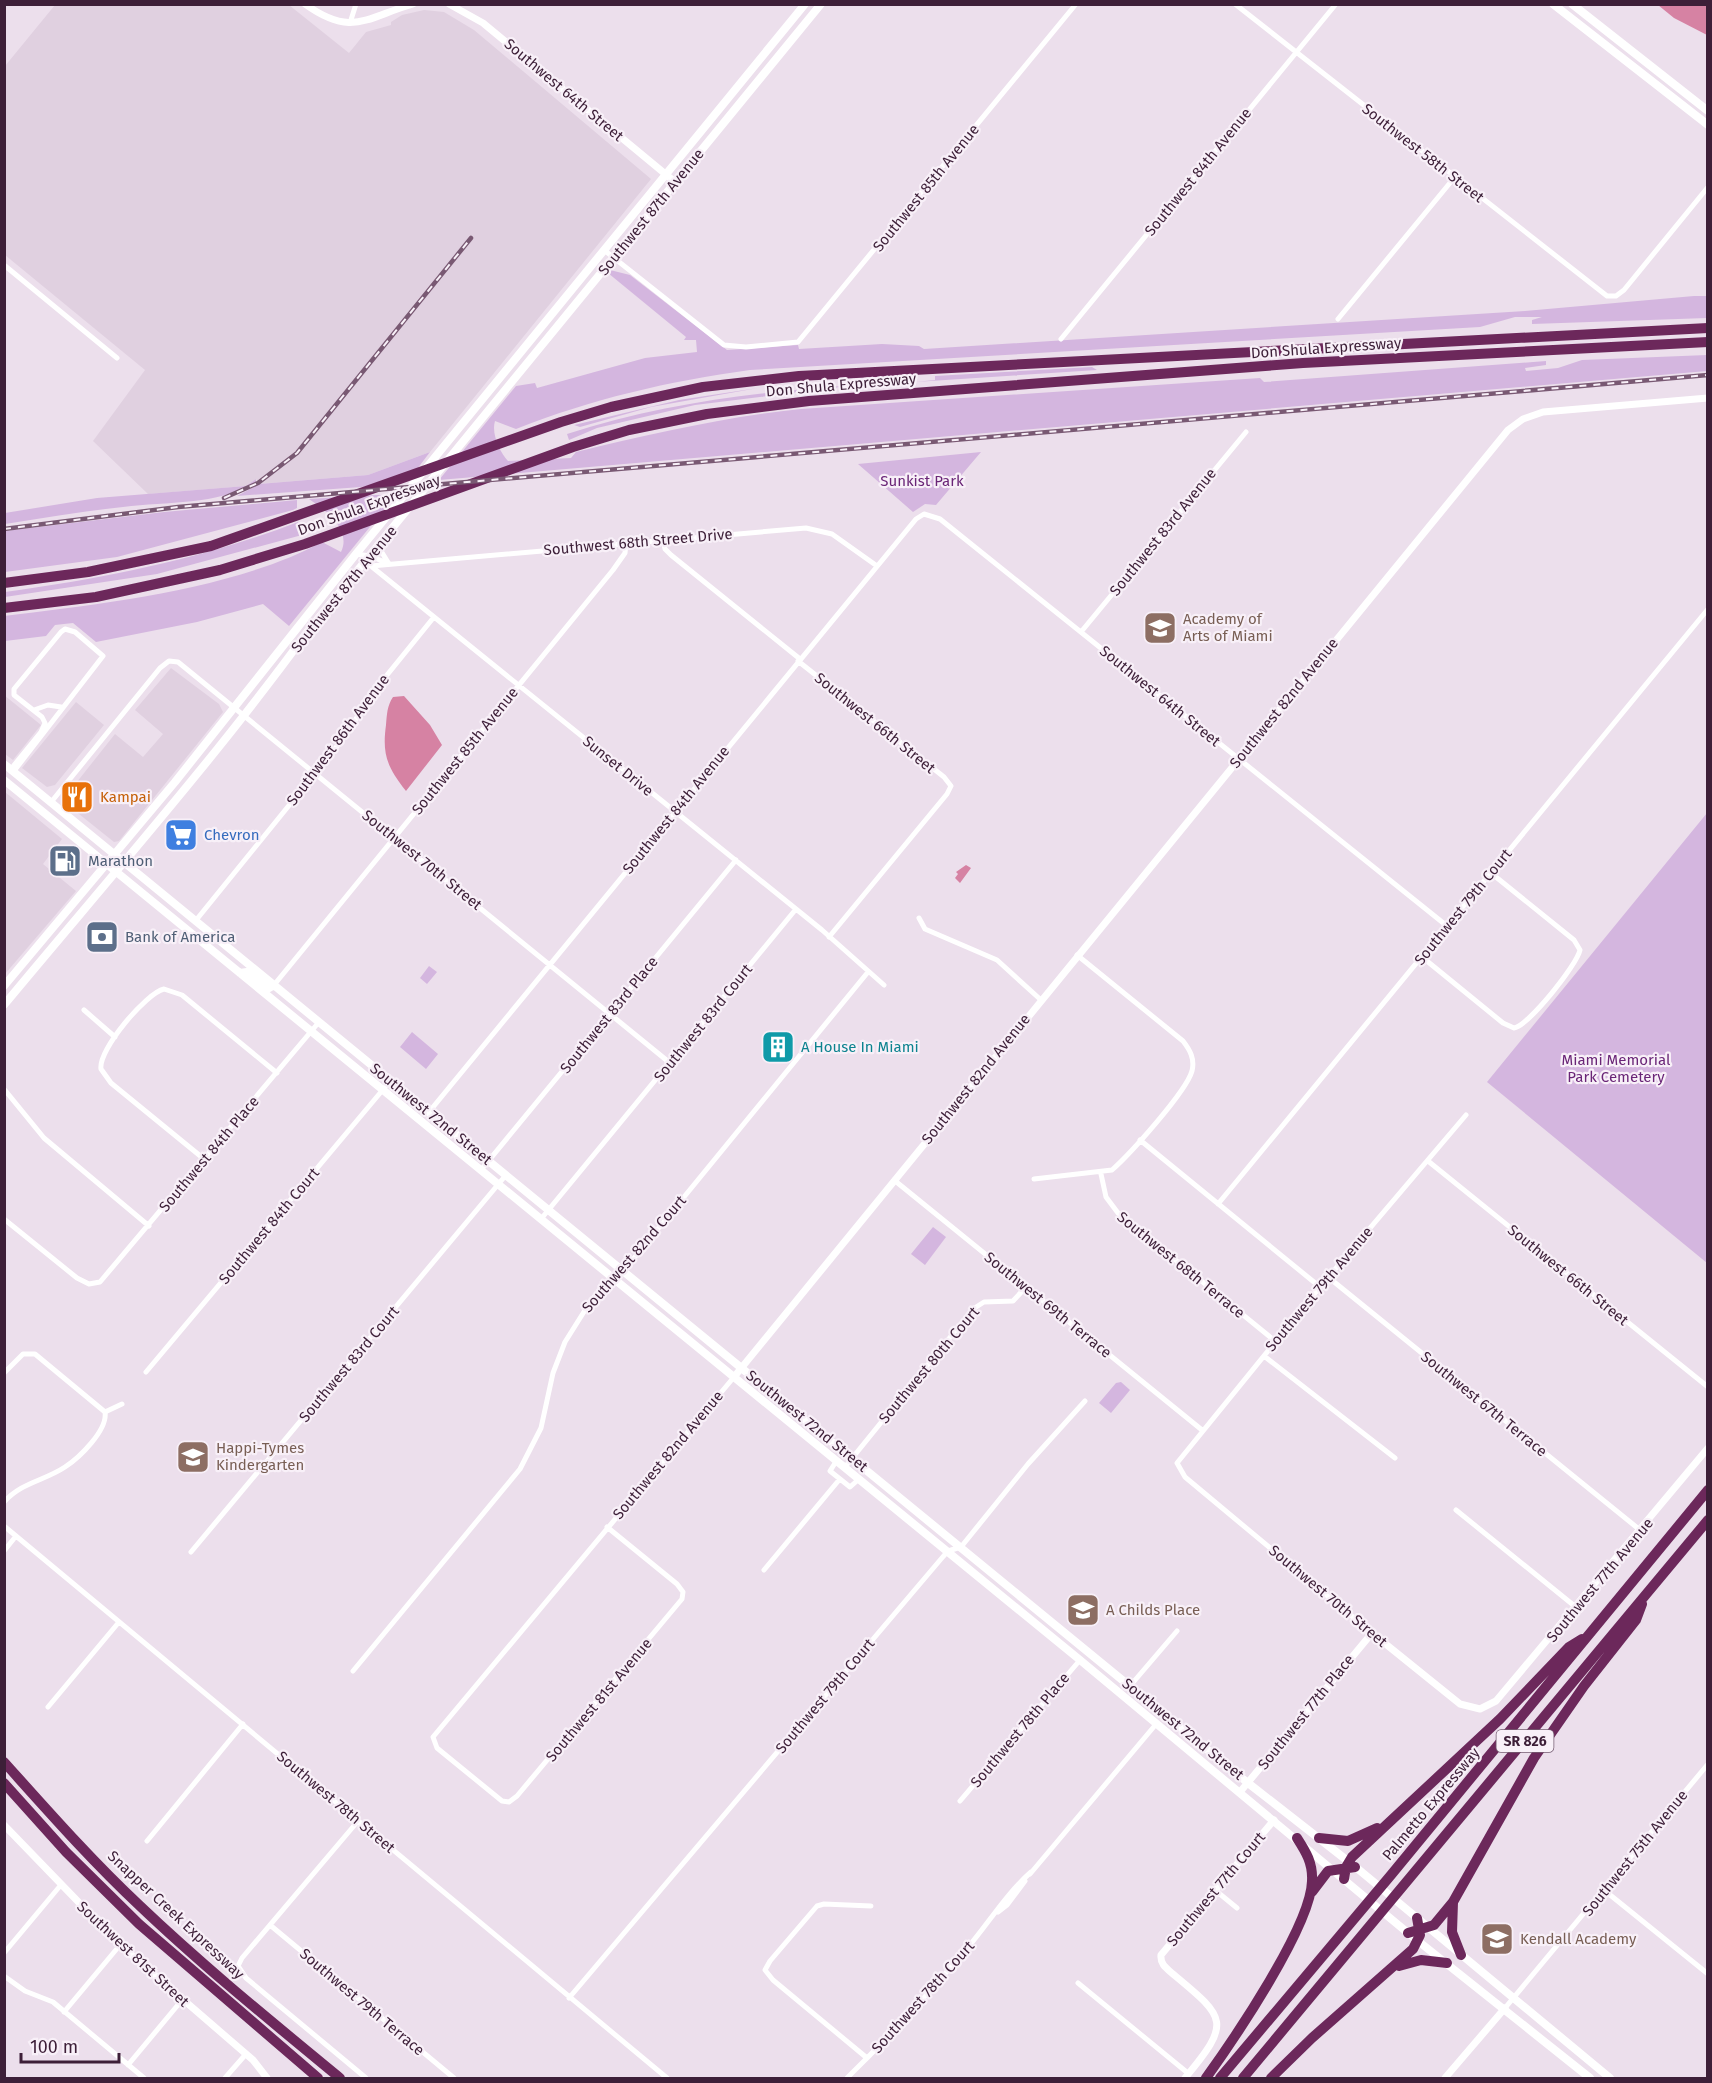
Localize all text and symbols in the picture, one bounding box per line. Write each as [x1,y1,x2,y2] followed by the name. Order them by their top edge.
[501,35,628,145] street label: Southwest 64th Street
[1358,100,1488,207] street label: Southwest 58th Street
[1141,104,1255,240] street label: Southwest 84th Avenue
[869,121,983,255] street label: Southwest 85th Avenue
[594,145,708,279] street label: Southwest 87th Avenue
[1250,334,1402,362] street label: Don Shula Expressway
[765,369,917,401] street label: Don Shula Expressway
[1106,465,1220,599] street label: Southwest 83rd Avenue
[295,471,443,539] street label: Don Shula Expressway
[880,472,964,490] park label: Sunkist Park
[287,522,401,656] street label: Southwest 87th Avenue
[543,525,733,559] street label: Southwest 68th Street Drive
[1142,610,1178,646] school or university icon: Academy of Arts of Miami
[1183,610,1273,645] place label: Academy of Arts of Miami
[1226,634,1342,772] street label: Southwest 82nd Avenue
[1096,642,1224,751] street label: Southwest 64th Street
[811,669,939,778] street label: Southwest 66th Street
[283,671,393,809] street label: Southwest 86th Avenue
[408,684,522,818] street label: Southwest 85th Avenue
[579,732,657,800] street label: Sunset Drive
[619,742,733,878] street label: Southwest 84th Avenue
[59,779,95,815] restaurant icon: Kampai
[100,788,151,806] place label: Kampai
[358,806,486,914] street label: Southwest 70th Street
[163,817,199,853] supermarket icon: Chevron
[204,826,259,844] place label: Chevron
[47,843,83,879] fuel station icon: Marathon
[1411,845,1516,969] street label: Southwest 79th Court
[88,852,153,870] place label: Marathon
[84,919,120,955] bank icon: Bank of America
[125,928,235,946] place label: Bank of America
[556,953,662,1077] street label: Southwest 83rd Place
[650,960,756,1085] street label: Southwest 83rd Court
[918,1010,1034,1148] street label: Southwest 82nd Avenue
[760,1029,796,1065] building icon: A House In Miami
[801,1038,919,1056] place label: A House In Miami
[1561,1051,1671,1086] park label: Miami Memorial Park Cemetery
[366,1059,496,1169] street label: Southwest 72nd Street
[155,1092,263,1216] street label: Southwest 84th Place
[215,1164,323,1288] street label: Southwest 84th Court
[578,1191,690,1316] street label: Southwest 82nd Court
[1114,1208,1248,1322] street label: Southwest 68th Terrace
[1504,1221,1632,1330] street label: Southwest 66th Street
[1262,1223,1376,1355] street label: Southwest 79th Avenue
[981,1248,1115,1362] street label: Southwest 69th Terrace
[295,1302,403,1426] street label: Southwest 83rd Court
[875,1303,983,1427] street label: Southwest 80th Court
[1417,1348,1551,1460] street label: Southwest 67th Terrace
[742,1366,872,1476] street label: Southwest 72nd Street
[609,1387,727,1523] street label: Southwest 82nd Avenue
[175,1439,211,1475] school or university icon: Happi-Tymes Kindergarten
[216,1439,304,1474] place label: Happi-Tymes Kindergarten
[1543,1514,1657,1646] street label: Southwest 77th Avenue
[1265,1541,1391,1651] street label: Southwest 70th Street
[1065,1592,1101,1628] school or university icon: A Childs Place
[1106,1601,1200,1619] place label: A Childs Place
[772,1634,879,1757] street label: Southwest 79th Court
[542,1635,656,1765] street label: Southwest 81st Avenue
[1254,1651,1358,1773] street label: Southwest 77th Place
[967,1669,1073,1791] street label: Southwest 78th Place
[1118,1674,1248,1784] street label: Southwest 72nd Street
[1496,1730,1553,1752] road number: SR 826
[1378,1743,1484,1864] street label: Palmetto Expressway
[273,1747,399,1857] street label: Southwest 78th Street
[1579,1786,1691,1920] street label: Southwest 75th Avenue
[1163,1828,1269,1950] street label: Southwest 77th Court
[104,1847,248,1983] street label: Snapper Creek Expressway
[73,1897,193,2011] street label: Southwest 81st Street
[1479,1921,1515,1957] school or university icon: Kendall Academy
[1520,1930,1637,1948] place label: Kendall Academy
[868,1937,979,2057] street label: Southwest 78th Court
[296,1945,428,2059] street label: Southwest 79th Terrace
[21,2026,118,2064] scale bar
[30,2036,78,2058] text: 100 m

